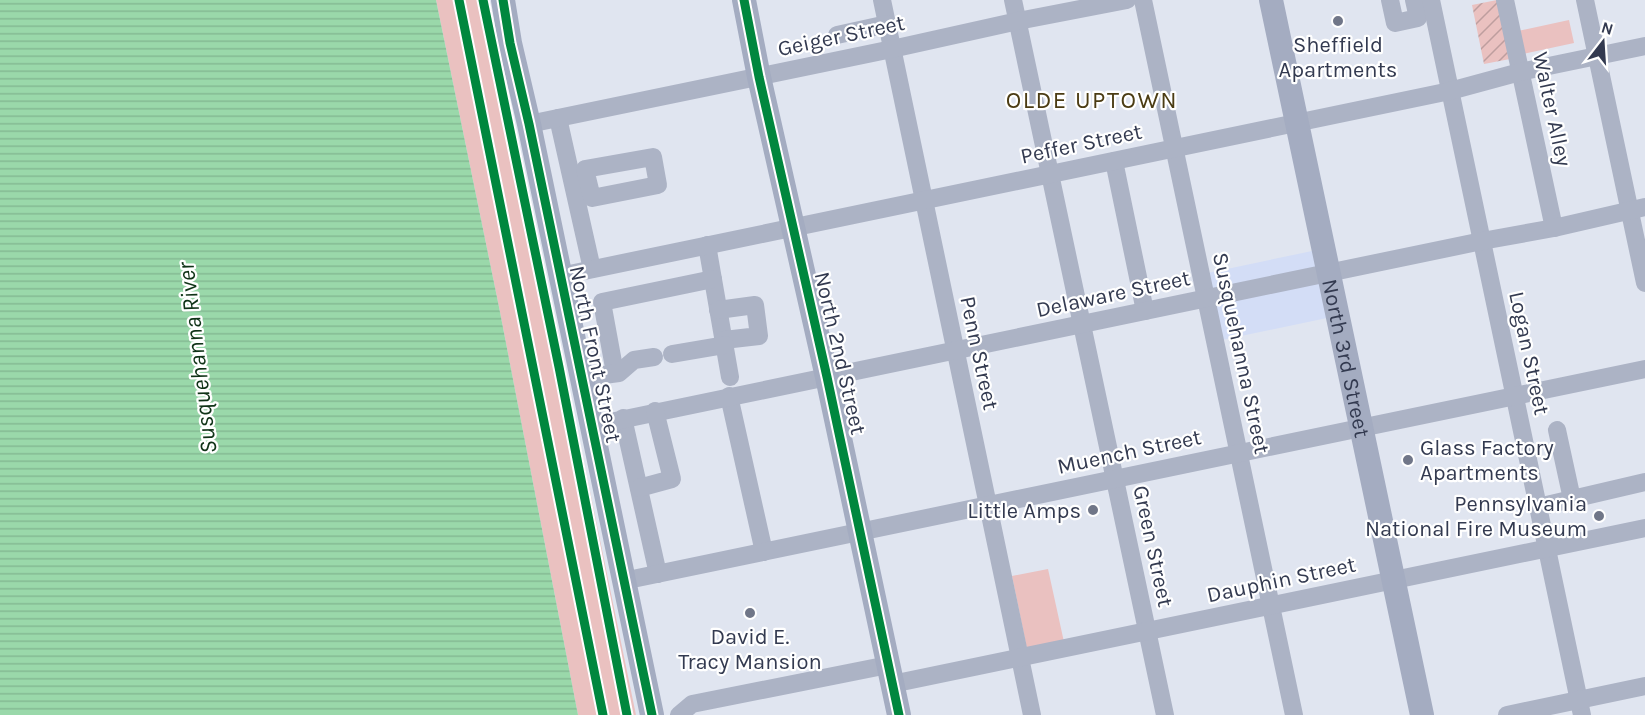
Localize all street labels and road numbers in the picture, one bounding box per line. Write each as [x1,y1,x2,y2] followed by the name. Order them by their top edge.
[775,10,907,62] street label: Geiger Street
[1527,50,1577,169] street label: Walter Alley
[1018,118,1144,170] street label: Peffer Street
[1207,250,1275,456] street label: Susquehanna Street
[564,263,626,445] street label: North Front Street
[1034,265,1193,323] street label: Delaware Street
[809,269,871,437] street label: North 2nd Street
[1316,277,1375,440] street label: North 3rd Street
[1503,289,1555,417] street label: Logan Street
[954,294,1004,412] street label: Penn Street
[1055,424,1204,480] street label: Muench Street
[1127,483,1179,609] street label: Green Street
[1204,552,1358,608] street label: Dauphin Street

